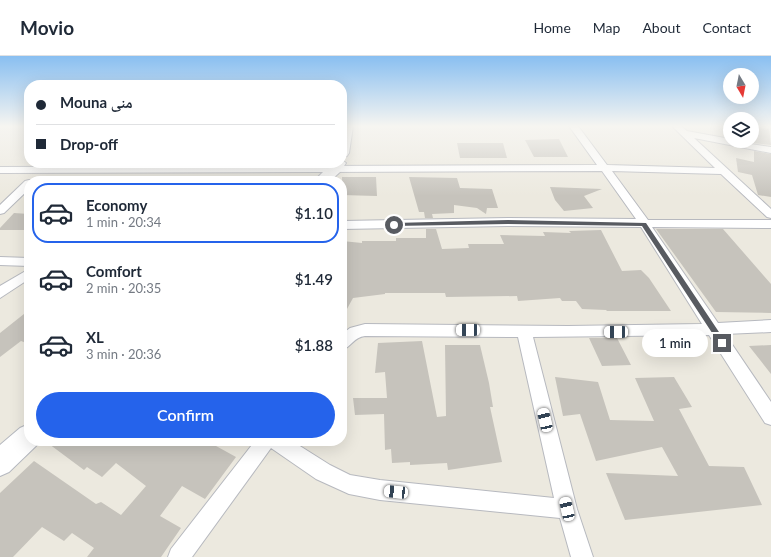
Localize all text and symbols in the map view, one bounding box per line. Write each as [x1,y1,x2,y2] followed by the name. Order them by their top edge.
[20,16,74,39] text: Movio
[533,19,571,36] text: Home
[593,19,620,36] text: Map
[642,19,680,36] text: About
[702,19,751,36] text: Contact
[723,68,759,104] north arrow
[723,68,759,148] map controls
[60,93,133,111] text: Mouna منى
[723,112,759,148] button: layers
[60,135,118,153] text: Drop-off
[38,195,74,231] icon: car
[86,196,147,214] text: Economy
[295,204,333,222] text: $1.10
[86,214,161,230] text: 1 min · 20:34
[385,216,403,234] route start
[38,261,74,297] icon: car
[86,262,142,280] text: Comfort
[295,270,333,288] text: $1.49
[86,280,161,296] text: 2 min · 20:35
[456,324,480,336] car
[604,326,628,338] car
[38,327,74,363] icon: car
[86,328,104,346] text: XL
[642,329,708,357] callout: 1 min
[713,334,731,352] route end
[659,335,691,351] text: 1 min
[295,336,333,354] text: $1.88
[86,346,161,362] text: 3 min · 20:36
[36,392,335,438] button: Confirm
[536,407,554,433] car
[383,485,409,499] car
[558,496,576,522] car

